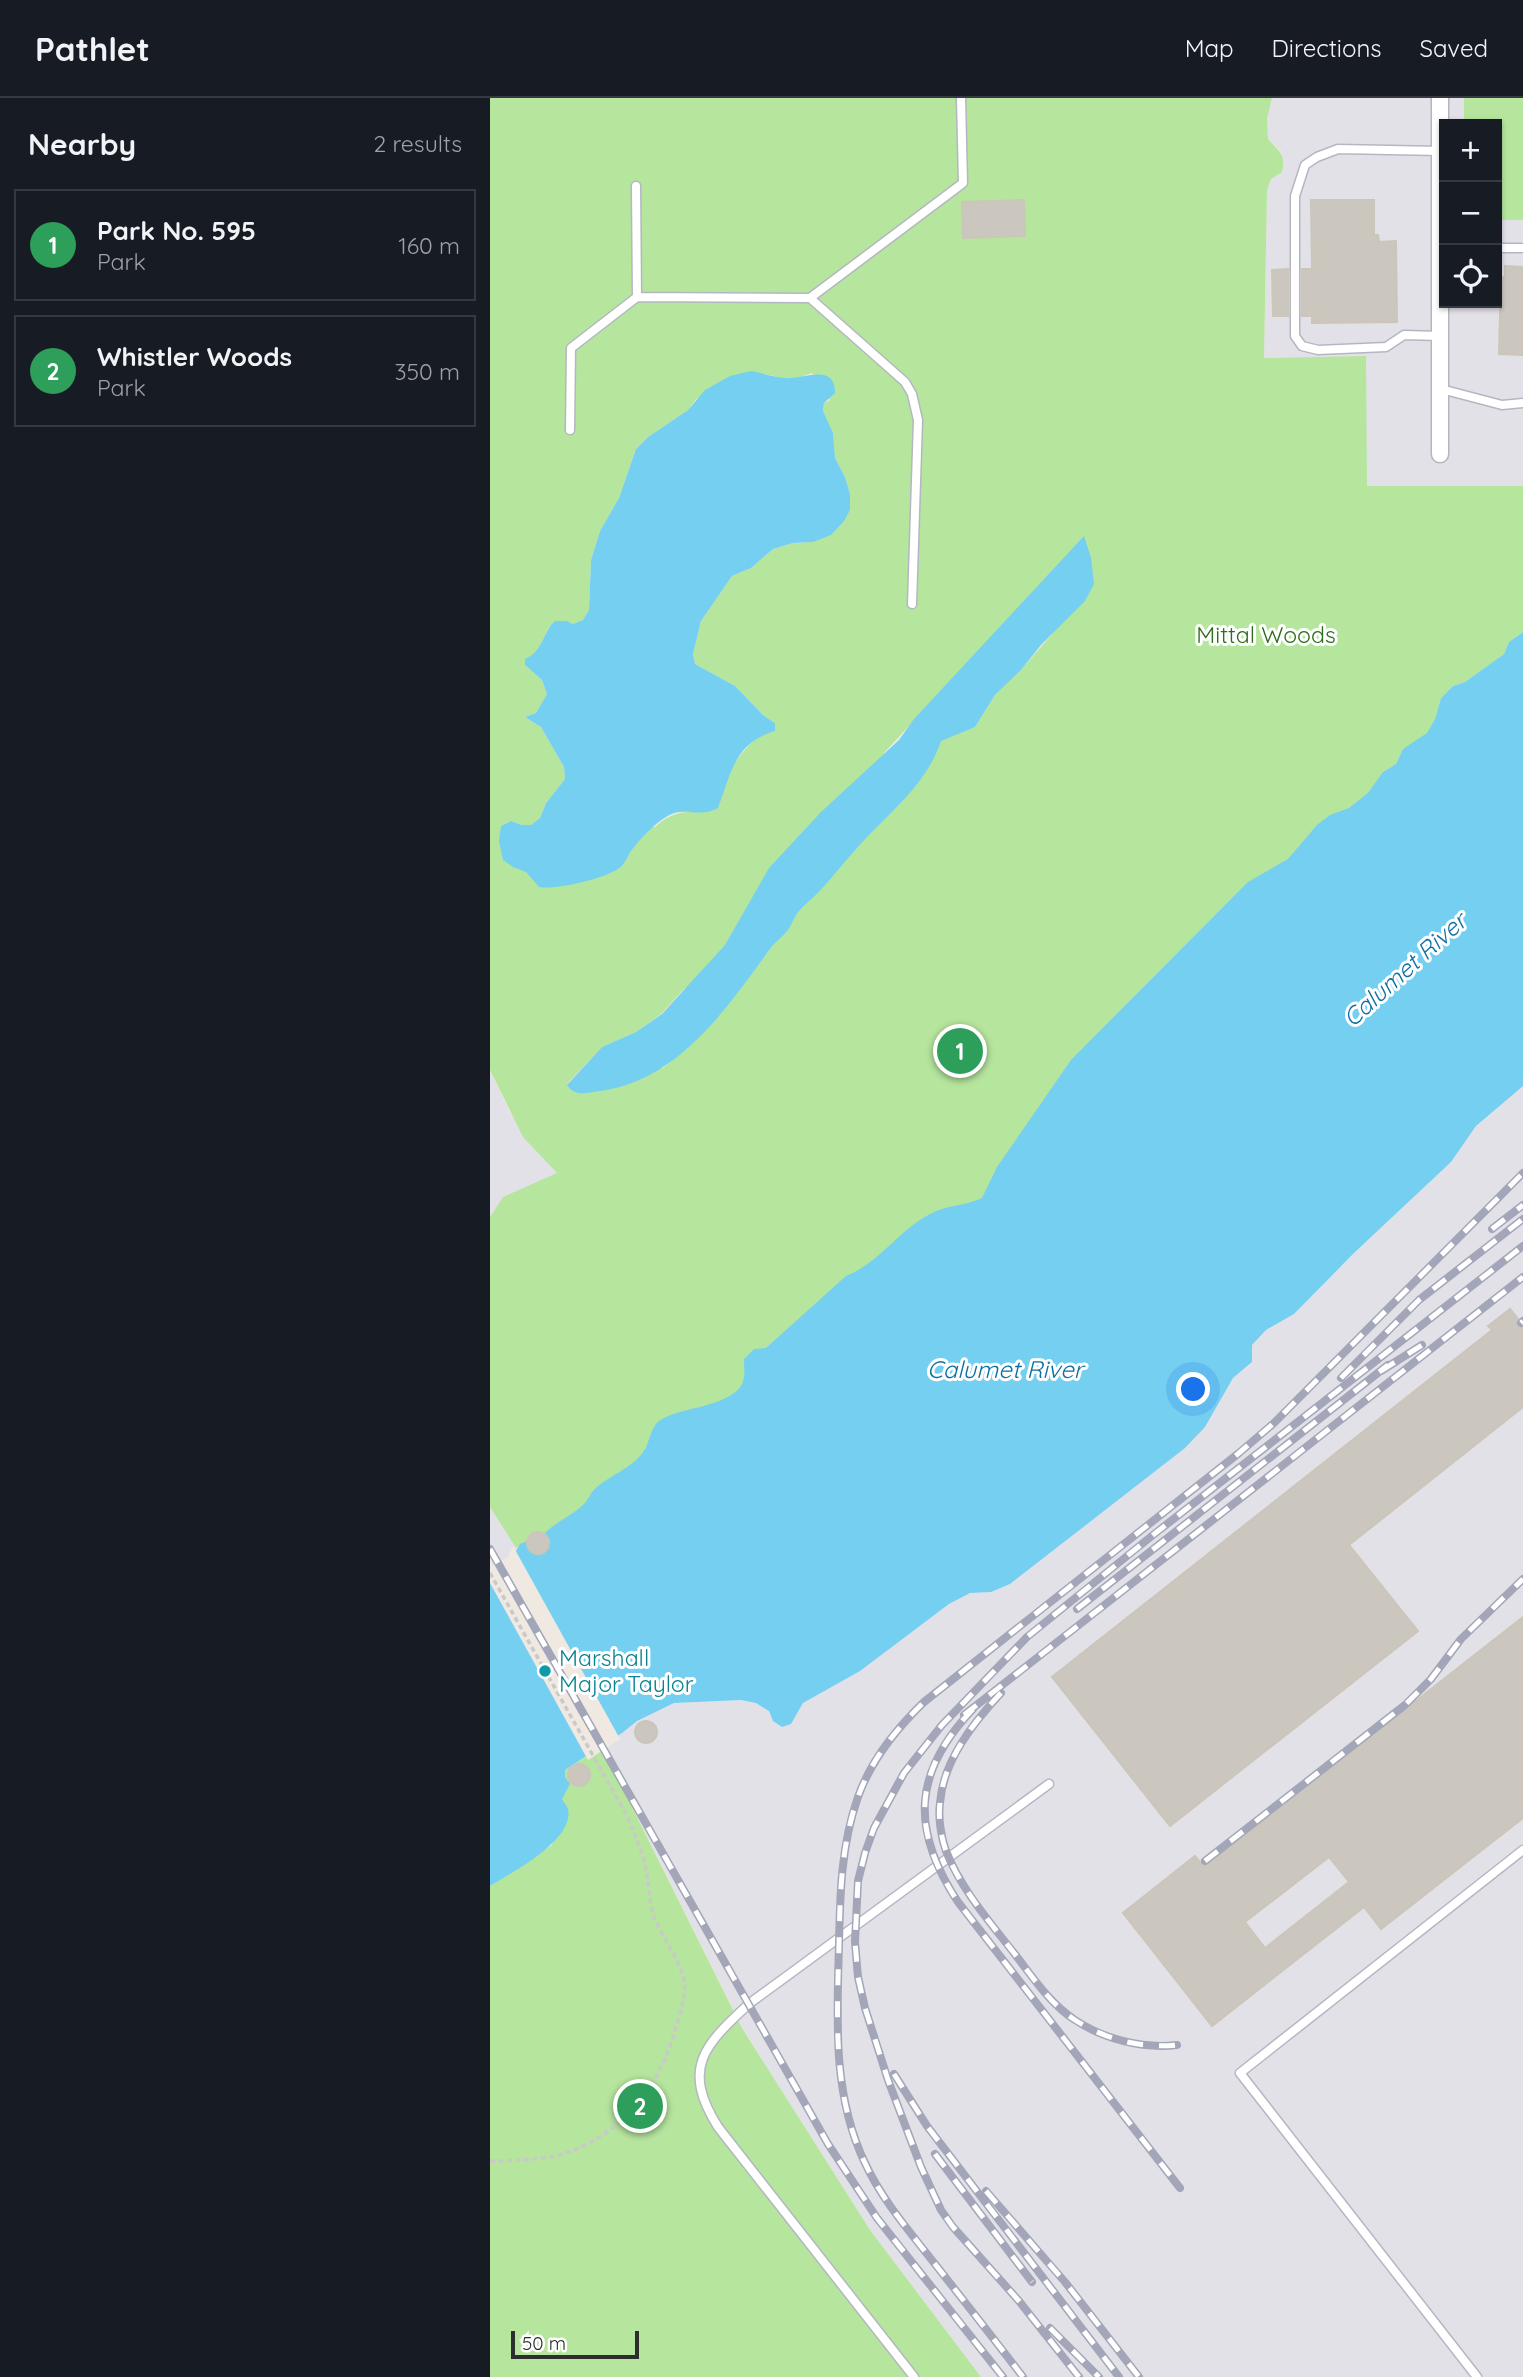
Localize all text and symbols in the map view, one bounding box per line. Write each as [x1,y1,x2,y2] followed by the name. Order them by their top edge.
[35,28,150,69] text: Pathlet
[1185,33,1234,63] text: Map
[1272,33,1382,63] text: Directions
[1420,33,1488,63] text: Saved
[1439,119,1502,308] map controls
[1439,119,1502,182] button: +
[28,125,136,163] text: Nearby
[373,129,462,158] text: 2 results
[1439,182,1502,245] button: −
[97,214,256,247] text: Park No. 595
[49,231,57,260] text: 1
[398,231,460,260] text: 160 m
[1439,245,1502,308] button: locate
[97,247,146,276] text: Park
[97,340,292,373] text: Whistler Woods
[46,357,60,386] text: 2
[394,357,460,386] text: 350 m
[97,373,146,402] text: Park
[1196,620,1336,649] park label: Mittal Woods
[1336,904,1474,1033] water label: Calumet River
[937,1025,983,1077] pin: 1
[927,1354,1086,1384] water label: Calumet River
[1176,1372,1210,1406] your location
[559,1643,694,1698] place label: Marshall Major Taylor
[537,1663,553,1679] marker: Marshall Major Taylor
[617,2080,663,2132] pin: 2
[511,2328,639,2360] scale bar
[522,2331,566,2355] text: 50 m

